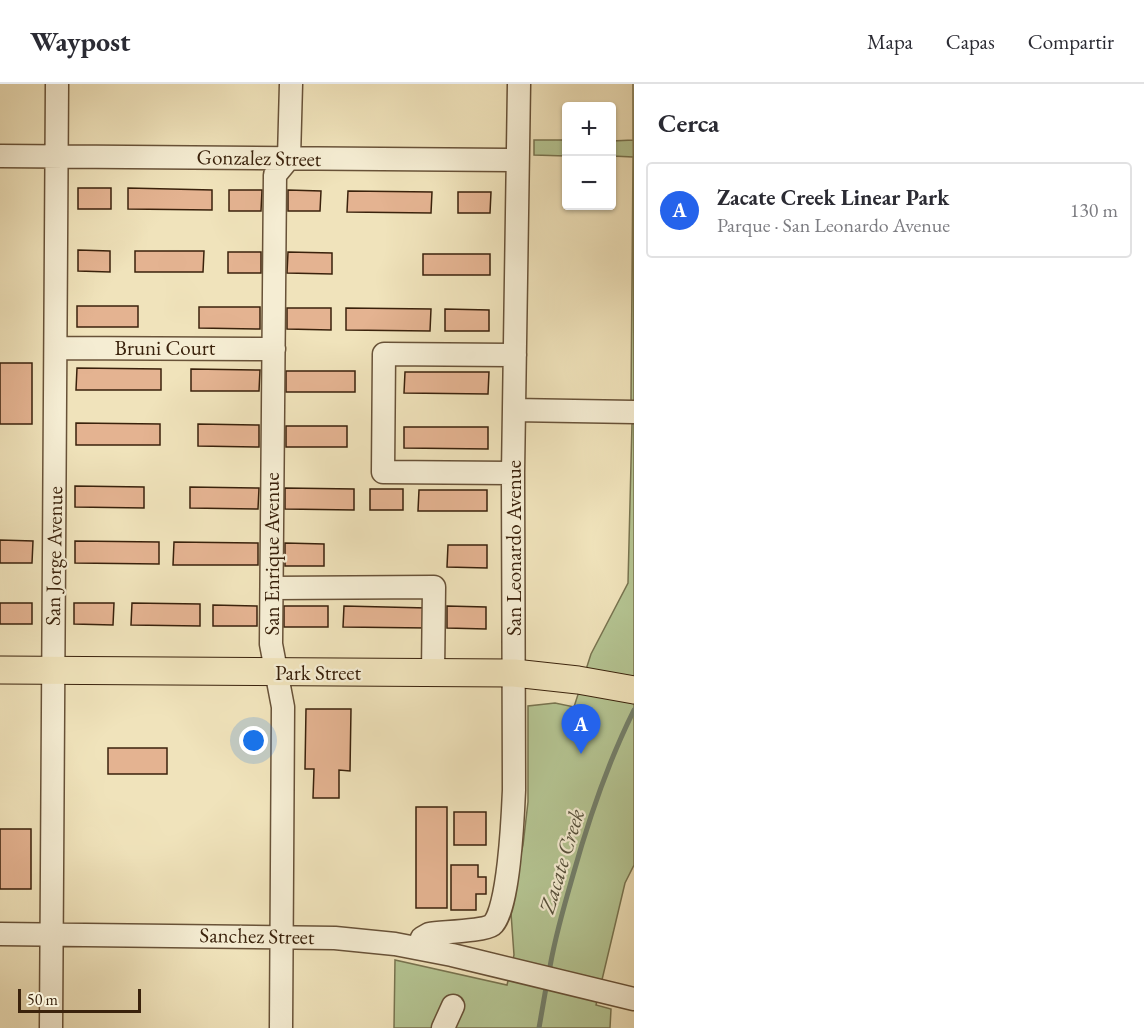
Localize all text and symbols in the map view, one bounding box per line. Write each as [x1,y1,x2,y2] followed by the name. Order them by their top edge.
[30,23,131,59] text: Waypost
[867,28,913,55] text: Mapa
[946,28,995,55] text: Capas
[1028,28,1114,55] text: Compartir
[562,102,616,210] map controls
[562,102,616,156] button: +
[658,106,719,140] text: Cerca
[196,143,322,172] street label: Gonzalez Street
[562,156,616,210] button: −
[717,183,949,212] text: Zacate Creek Linear Park
[672,197,687,223] text: A
[1070,197,1118,223] text: 130 m
[717,212,950,238] text: Parque · San Leonardo Avenue
[115,334,216,361] street label: Bruni Court
[500,460,527,636] street label: San Leonardo Avenue
[258,472,285,636] street label: San Enrique Avenue
[39,486,68,626] street label: San Jorge Avenue
[275,659,361,686] street label: Park Street
[562,704,600,754] pin: A
[239,726,268,755] your location
[532,806,591,918] water label: Zacate Creek
[199,921,315,950] street label: Sanchez Street
[18,986,141,1014] scale bar
[27,989,58,1010] text: 50 m

